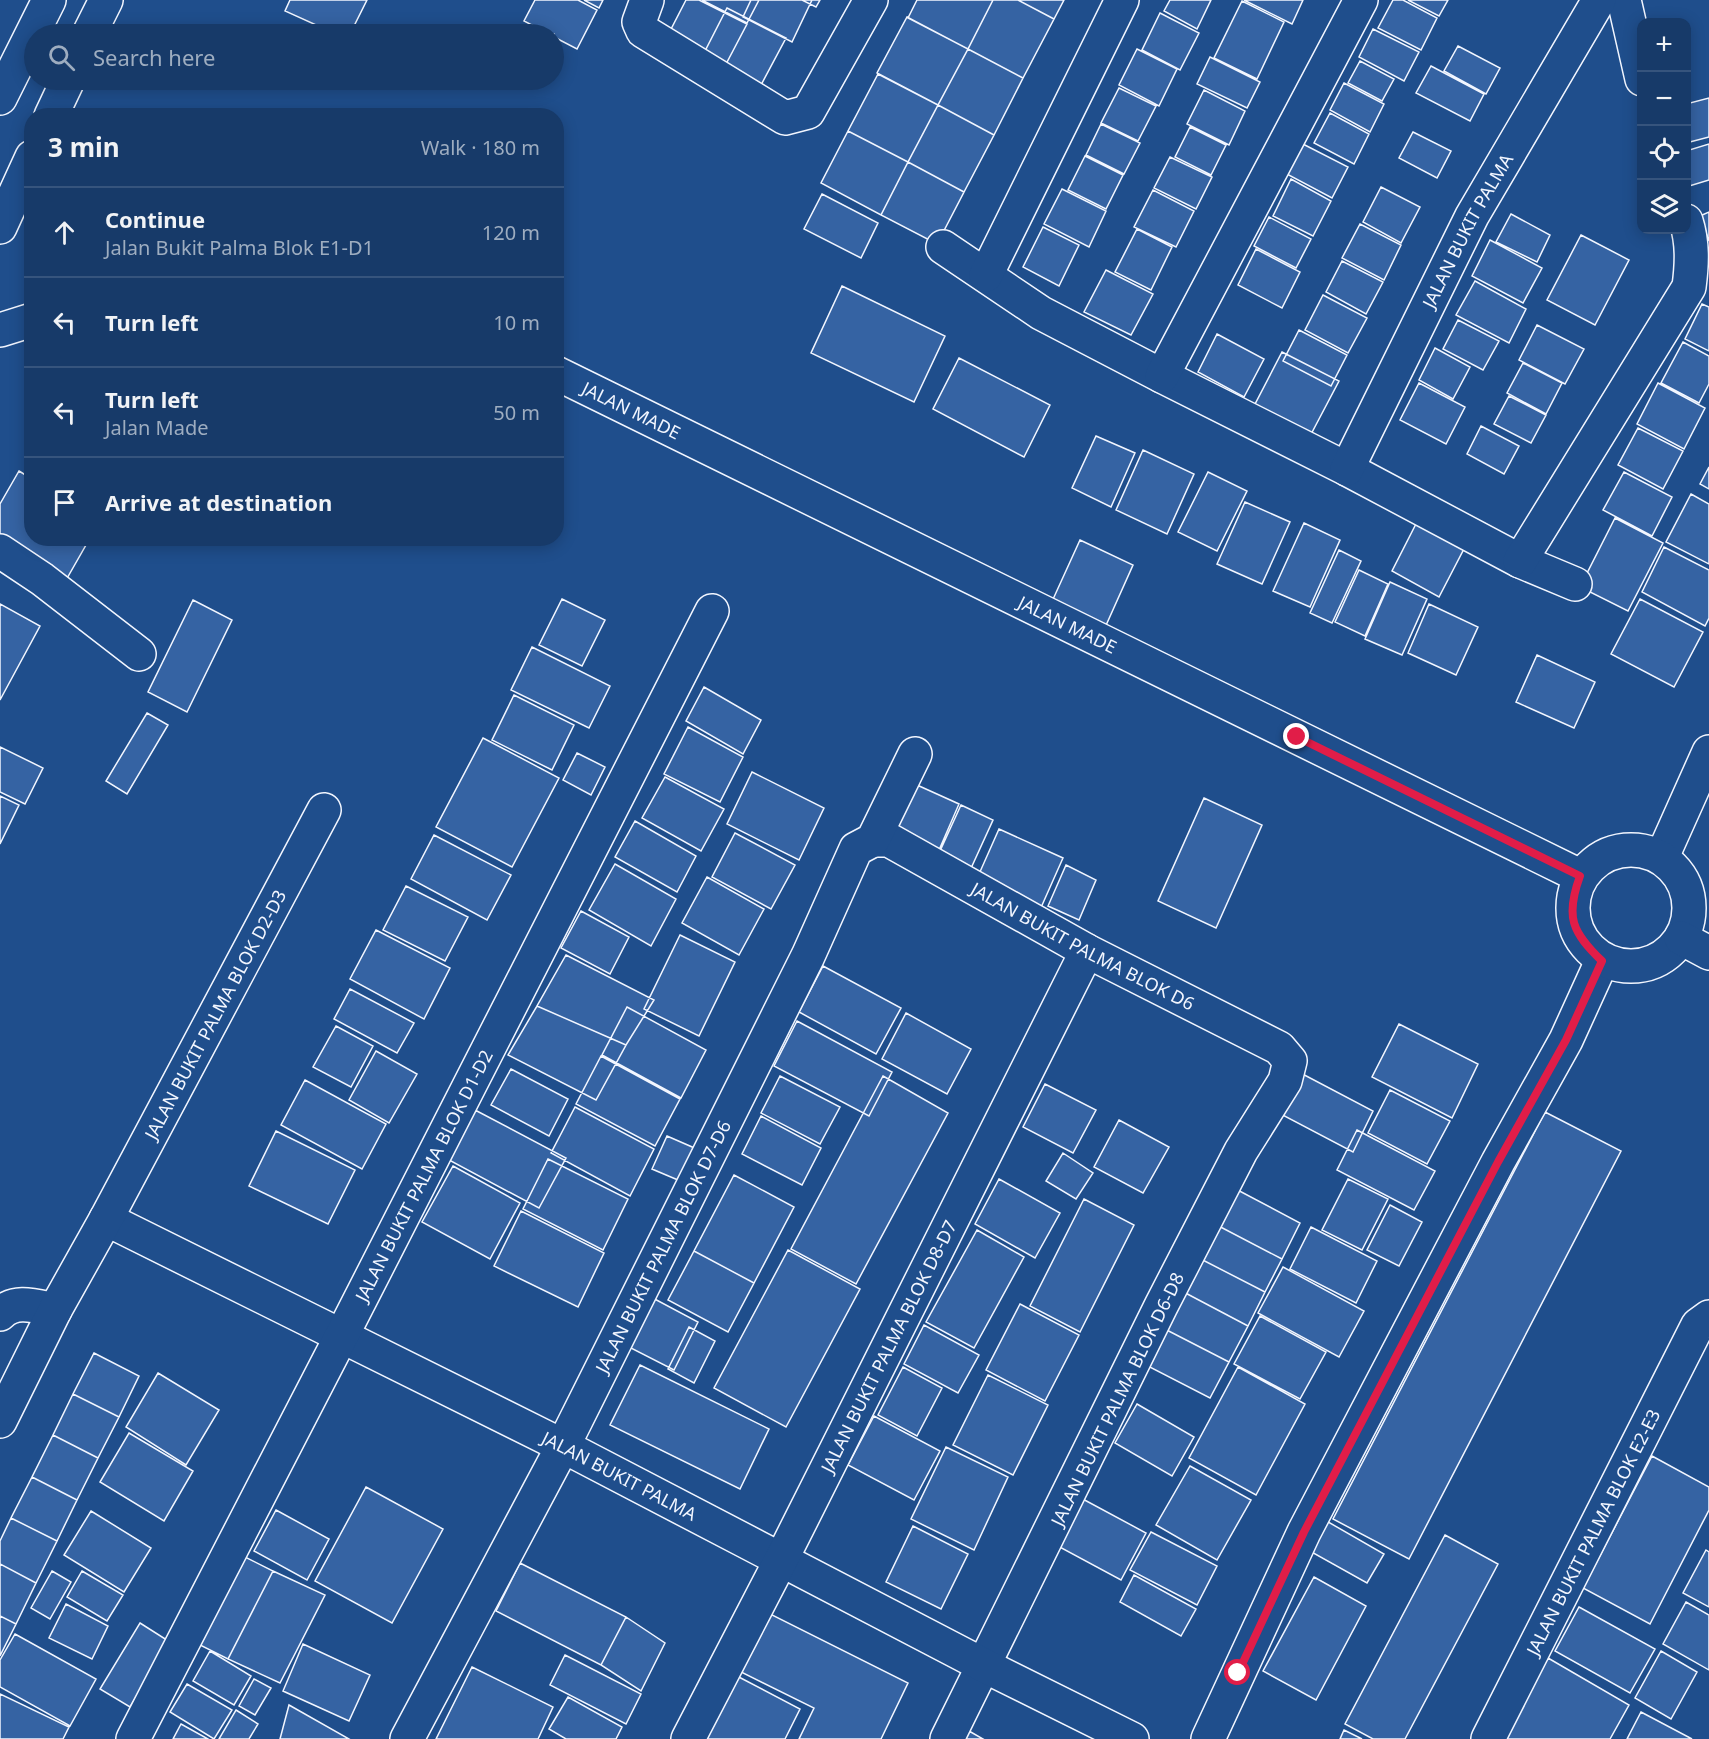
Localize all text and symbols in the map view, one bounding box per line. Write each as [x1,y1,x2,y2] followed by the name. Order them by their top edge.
[1637,18,1691,234] map controls
[1637,18,1691,72] button: +
[24,24,564,90] search box
[45,41,78,74] icon: search
[93,42,215,72] text: Search here
[1637,72,1691,126] button: −
[1637,126,1691,180] button: locate
[48,129,120,165] text: 3 min
[421,134,540,161] text: Walk · 180 m
[1416,149,1518,314] street label: JALAN BUKIT PALMA
[1637,180,1691,234] button: layers
[105,204,205,234] text: Continue
[48,216,81,249] icon: ahead
[482,219,540,246] text: 120 m
[105,234,374,261] text: Jalan Bukit Palma Blok E1-D1
[48,306,81,339] icon: left
[105,307,199,337] text: Turn left
[493,309,540,336] text: 10 m
[576,375,685,444] street label: JALAN MADE
[105,384,199,414] text: Turn left
[48,396,81,429] icon: left
[493,399,540,426] text: 50 m
[105,414,209,441] text: Jalan Made
[48,486,81,519] icon: arrive
[105,487,332,517] text: Arrive at destination
[1013,589,1121,659] street label: JALAN MADE
[1283,723,1309,749] route end
[965,875,1199,1015] street label: JALAN BUKIT PALMA BLOK D6
[138,885,291,1145] street label: JALAN BUKIT PALMA BLOK D2-D3
[348,1046,498,1307] street label: JALAN BUKIT PALMA BLOK D1-D2
[589,1116,736,1379] street label: JALAN BUKIT PALMA BLOK D7-D6
[814,1216,962,1478] street label: JALAN BUKIT PALMA BLOK D8-D7
[1044,1268,1189,1532] street label: JALAN BUKIT PALMA BLOK D6-D8
[1520,1405,1665,1661] street label: JALAN BUKIT PALMA BLOK E2-E3
[536,1425,701,1526] street label: JALAN BUKIT PALMA
[1224,1659,1250,1685] route start

